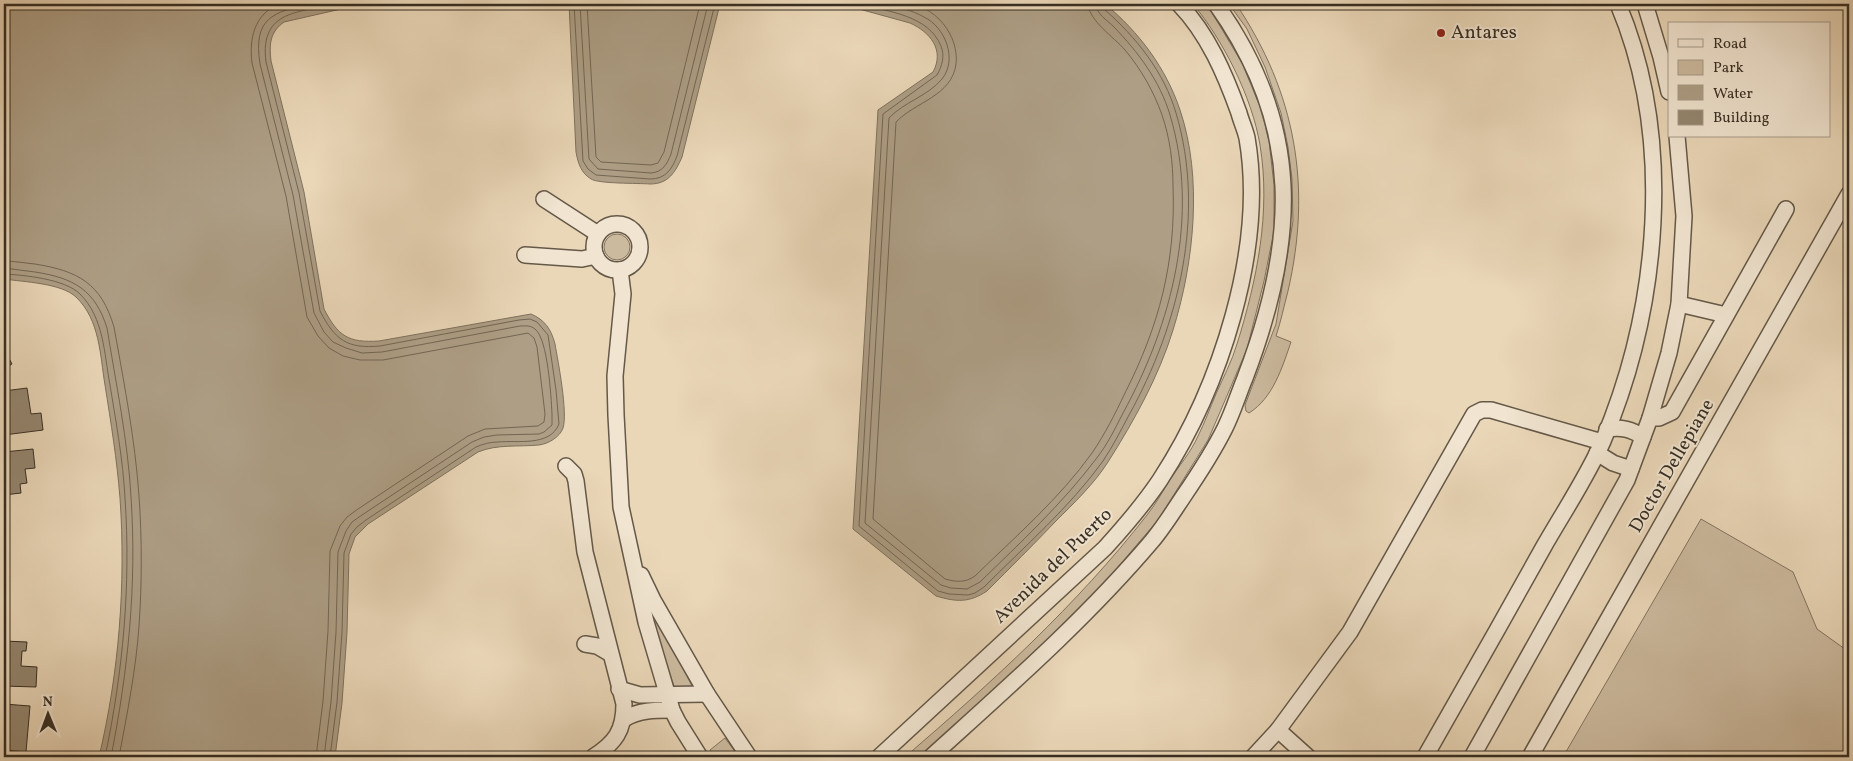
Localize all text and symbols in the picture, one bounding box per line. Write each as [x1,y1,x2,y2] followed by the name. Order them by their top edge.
[1451,20,1517,46] place label: Antares
[1668,22,1830,138] legend
[1435,27,1447,39] marker: Antares
[1713,34,1747,55] text: Road
[1713,58,1744,79] text: Park
[1713,84,1753,105] text: Water
[1713,108,1770,129] text: Building
[1623,394,1721,538] street label: Doctor Dellepiane
[988,502,1118,630] street label: Avenida del Puerto
[22,688,72,738] north arrow
[43,693,53,712] text: N

